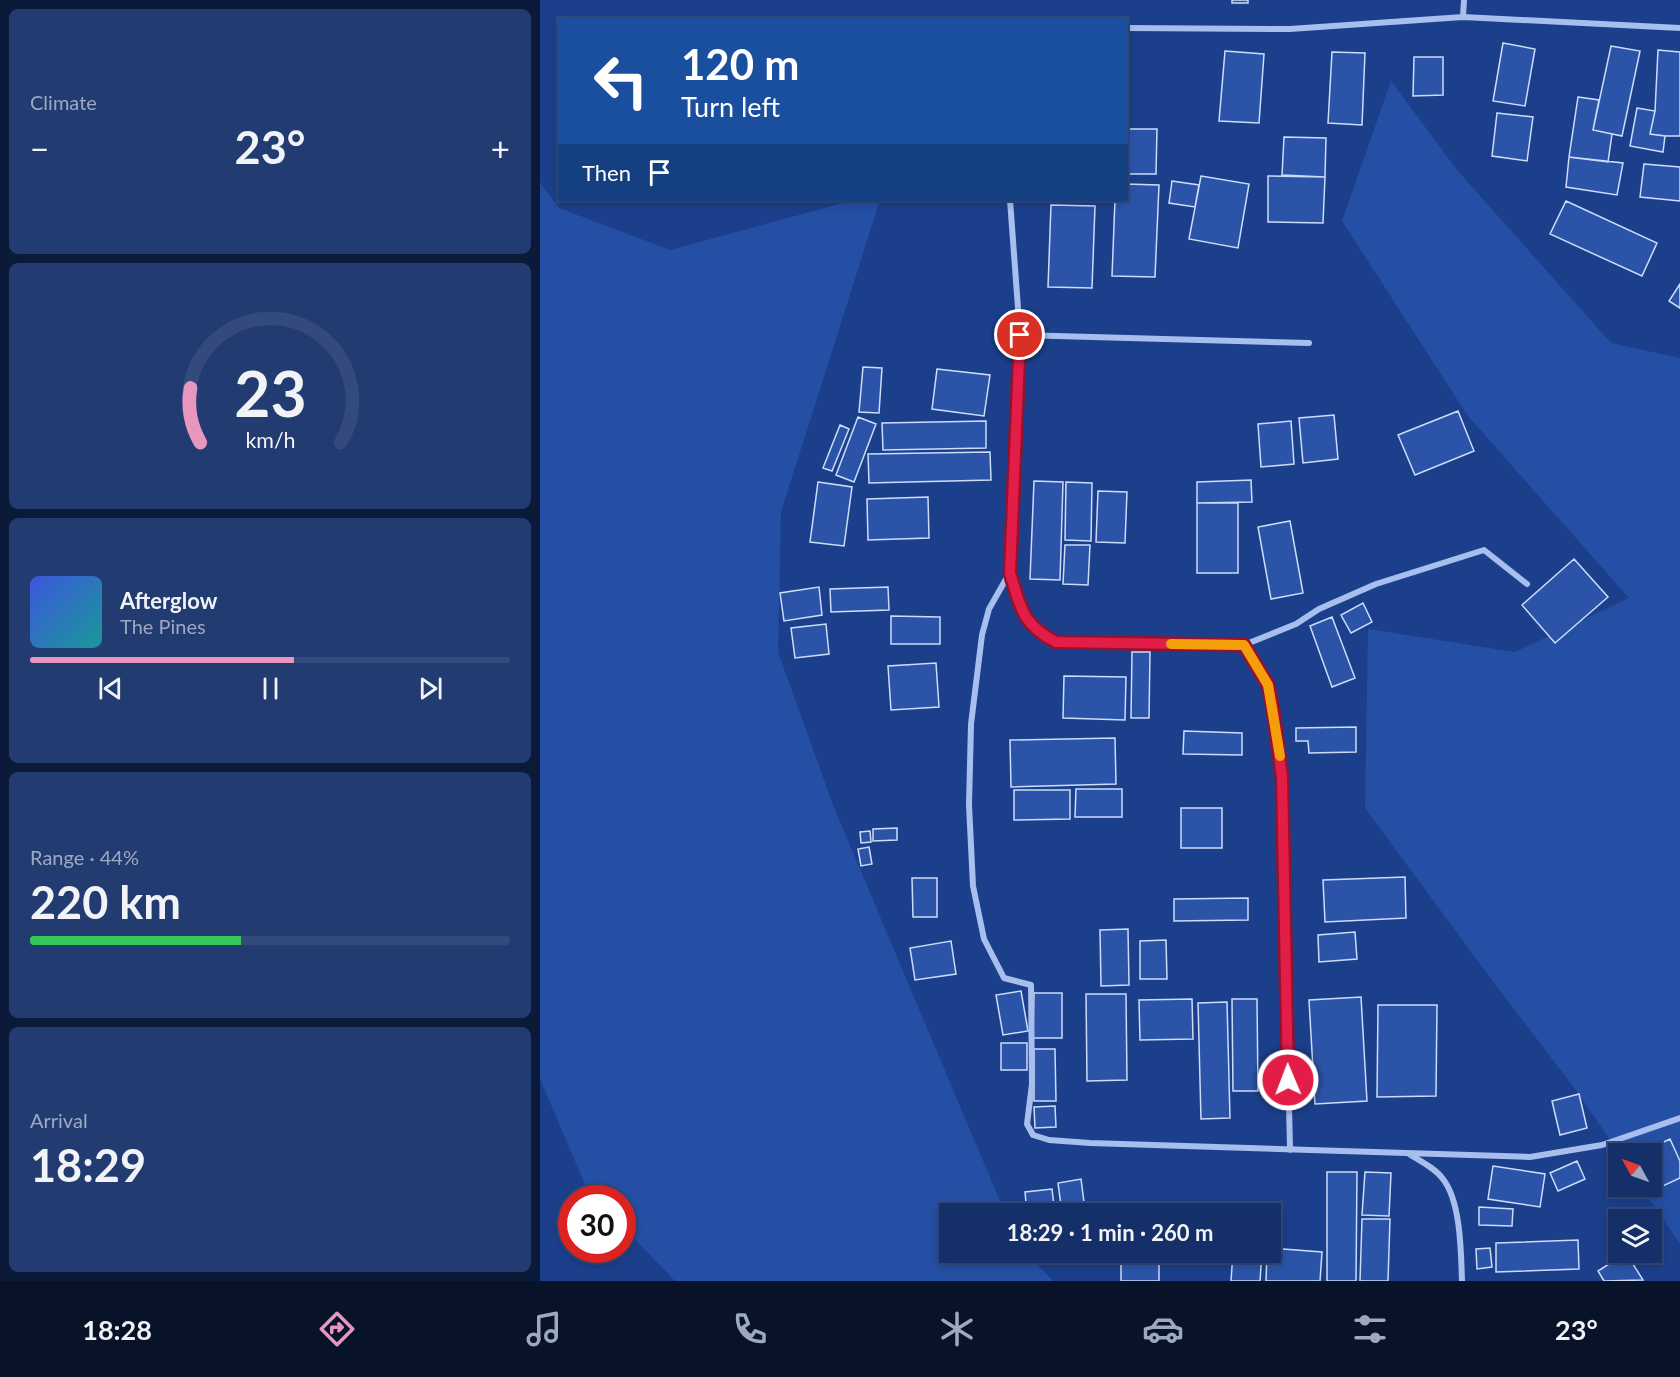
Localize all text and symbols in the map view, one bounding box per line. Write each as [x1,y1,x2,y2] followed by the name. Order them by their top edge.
[681,39,799,89] text: 120 m
[582,42,660,120] icon: left
[30,90,97,114] text: Climate
[681,90,780,123] text: Turn left
[235,120,305,174] text: 23°
[30,128,49,168] text: −
[491,128,510,168] text: +
[643,156,676,189] icon: arrive
[582,159,631,186] text: Then
[994,309,1045,360] pin
[1003,318,1036,351] icon: arrive
[234,355,306,430] text: 23
[245,428,295,454] text: km/h
[120,587,217,614] text: Afterglow
[120,614,206,638] text: The Pines
[94,672,127,705] icon: previous
[254,672,287,705] icon: pause
[414,672,447,705] icon: next
[30,845,139,869] text: Range · 44%
[30,875,181,929] text: 220 km
[1256,1048,1320,1112] position arrow
[30,1108,88,1132] text: Arrival
[30,1138,146,1192] text: 18:29
[1608,1143,1662,1197] north arrow
[1608,1143,1662,1263] map controls
[558,1185,636,1263] speed limit sign: 30
[1608,1209,1662,1263] button: layers
[1007,1219,1213,1246] text: 18:29 · 1 min · 260 m
[316,1308,358,1350] icon: directions
[523,1308,565,1350] icon: music
[729,1308,771,1350] icon: phone
[936,1308,978,1350] icon: climate
[1142,1308,1184,1350] icon: car
[1349,1308,1391,1350] icon: filters
[82,1313,152,1346] text: 18:28
[1555,1313,1598,1346] text: 23°

